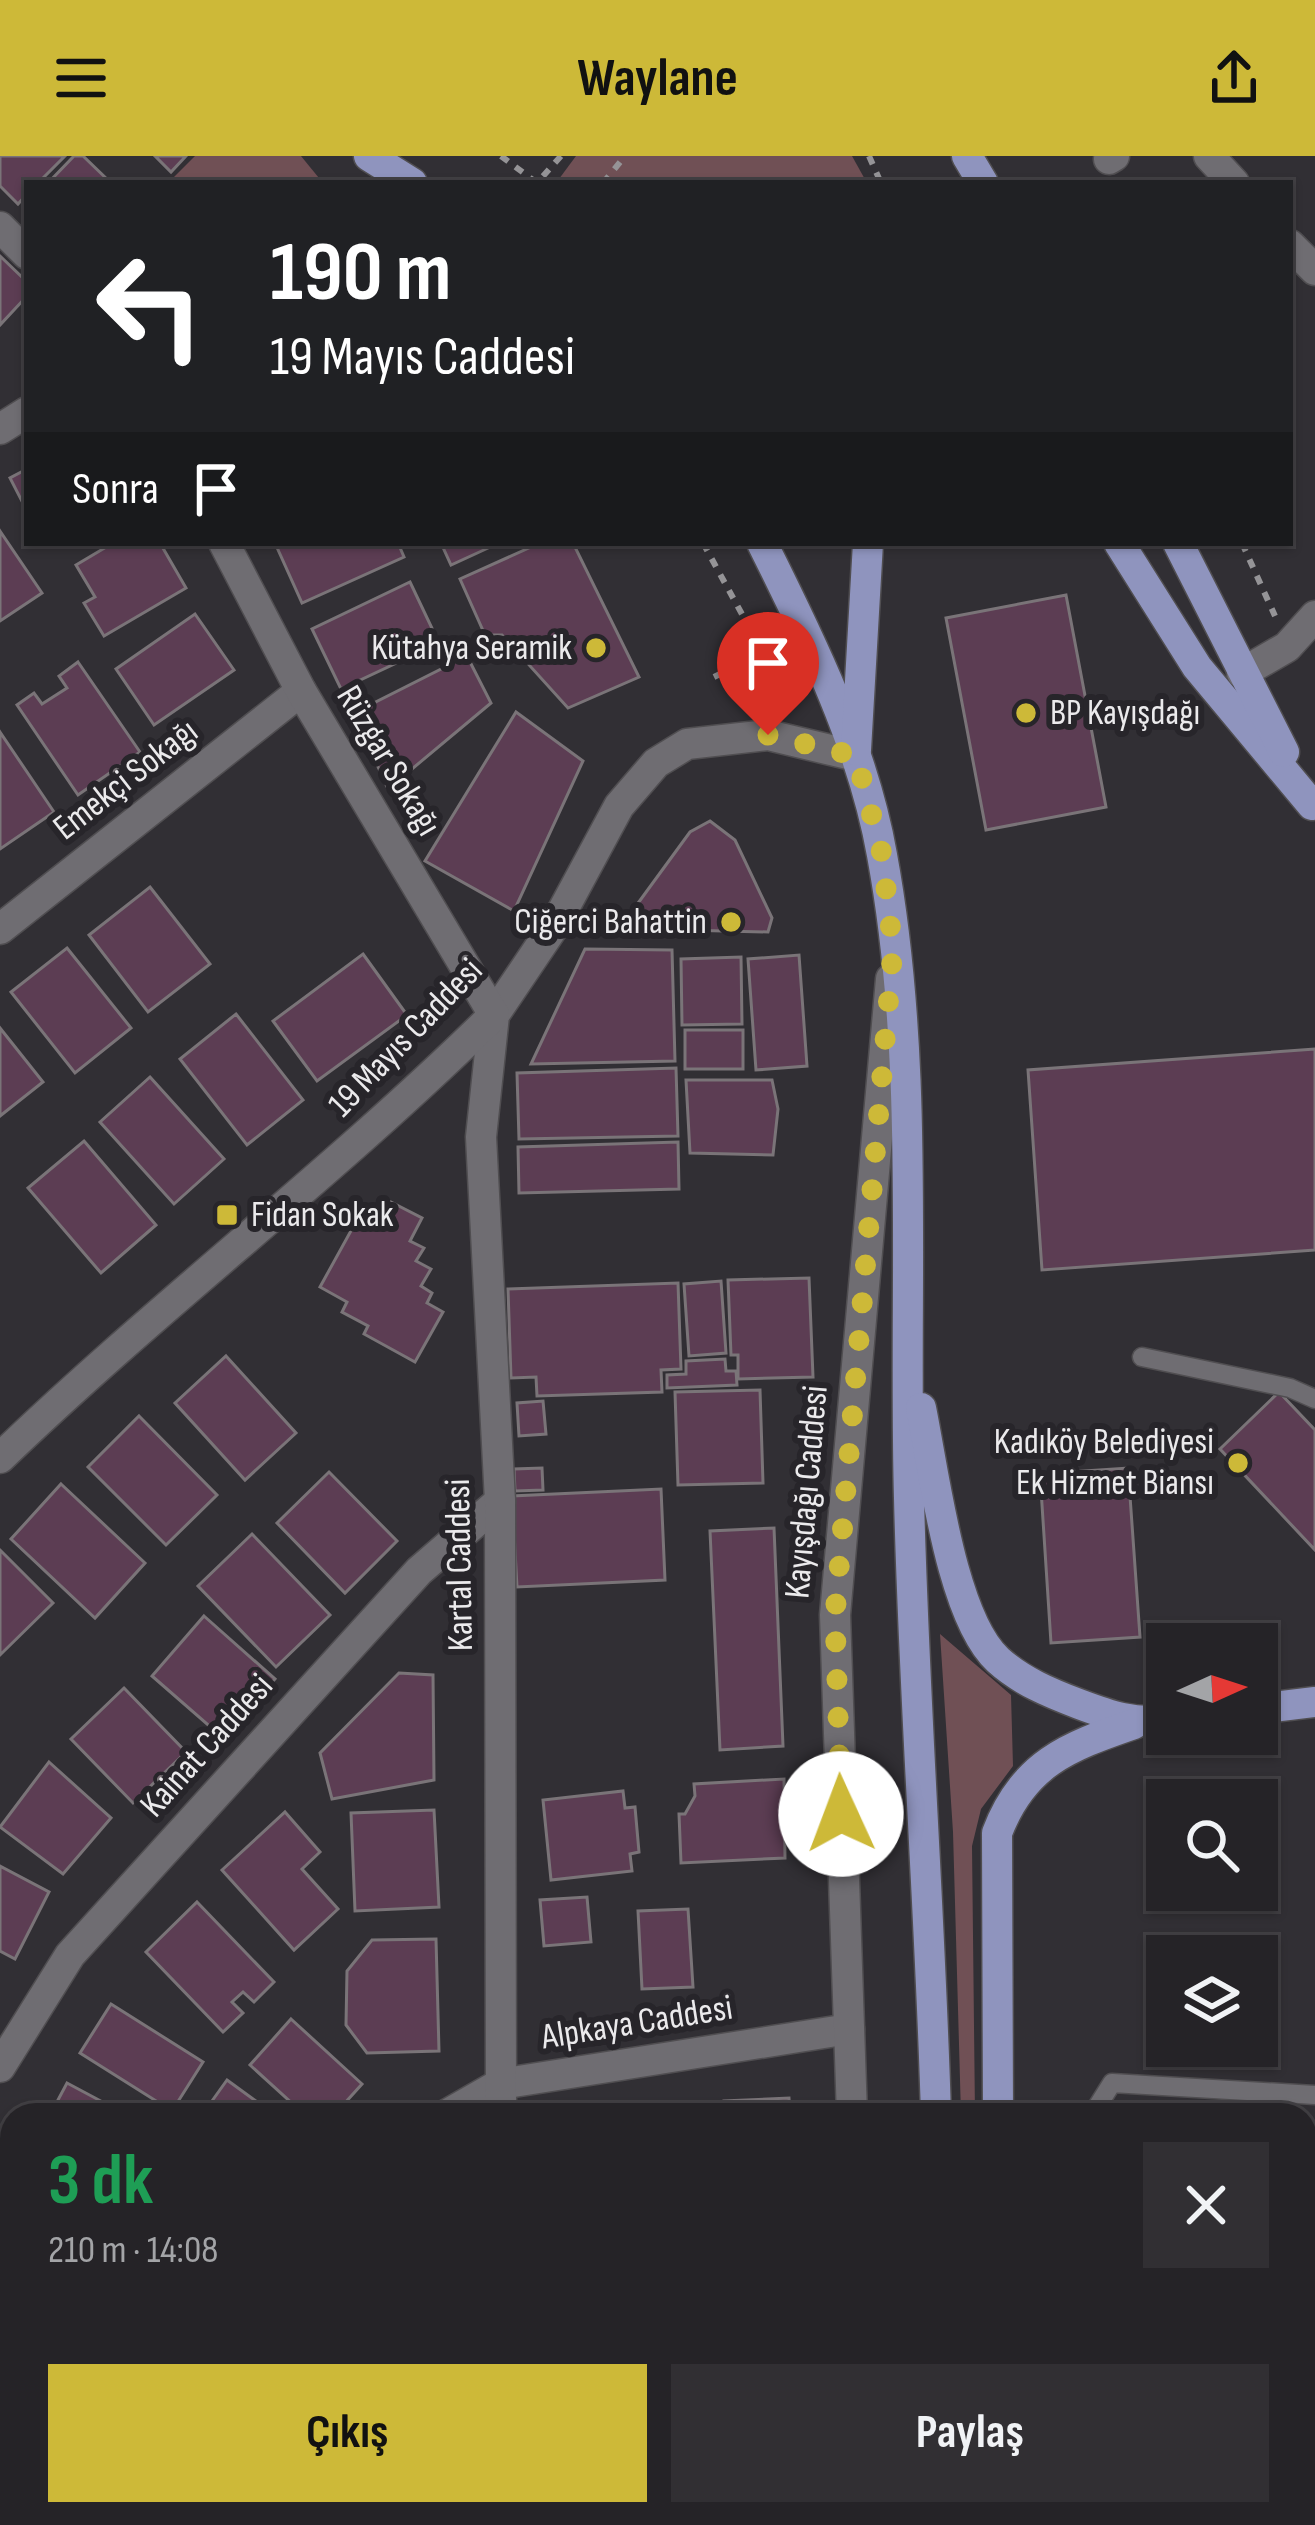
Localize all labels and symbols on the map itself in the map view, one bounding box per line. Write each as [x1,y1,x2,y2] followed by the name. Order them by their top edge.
[717,612,819,735] pin
[371,627,572,670] place label: Kütahya Seramik
[583,635,609,661] marker: Kütahya Seramik
[326,678,450,844] street label: Rüzgar Sokağı
[1050,692,1200,735] place label: BP Kayışdağı
[1013,700,1039,726] marker: BP Kayışdağı
[45,710,207,850] street label: Emekçi Sokağı
[514,901,707,944] place label: Ciğerci Bahattin
[718,909,744,935] marker: Ciğerci Bahattin
[320,950,492,1126] street label: 19 Mayıs Caddesi
[251,1194,394,1237] place label: Fidan Sokak
[214,1202,240,1228] marker: Fidan Sokak
[776,1384,838,1600] street label: Kayışdağı Caddesi
[994,1421,1214,1505] place label: Kadıköy Belediyesi Ek Hizmet Biansı
[1225,1450,1251,1476] marker: Kadıköy Belediyesi Ek Hizmet Biansı
[437,1478,483,1652] street label: Kartal Caddesi
[1146,1623,1278,1755] north arrow
[132,1666,282,1826] street label: Kainat Caddesi
[778,1751,904,1877] position arrow
[538,1987,735,2059] street label: Alpkaya Caddesi

